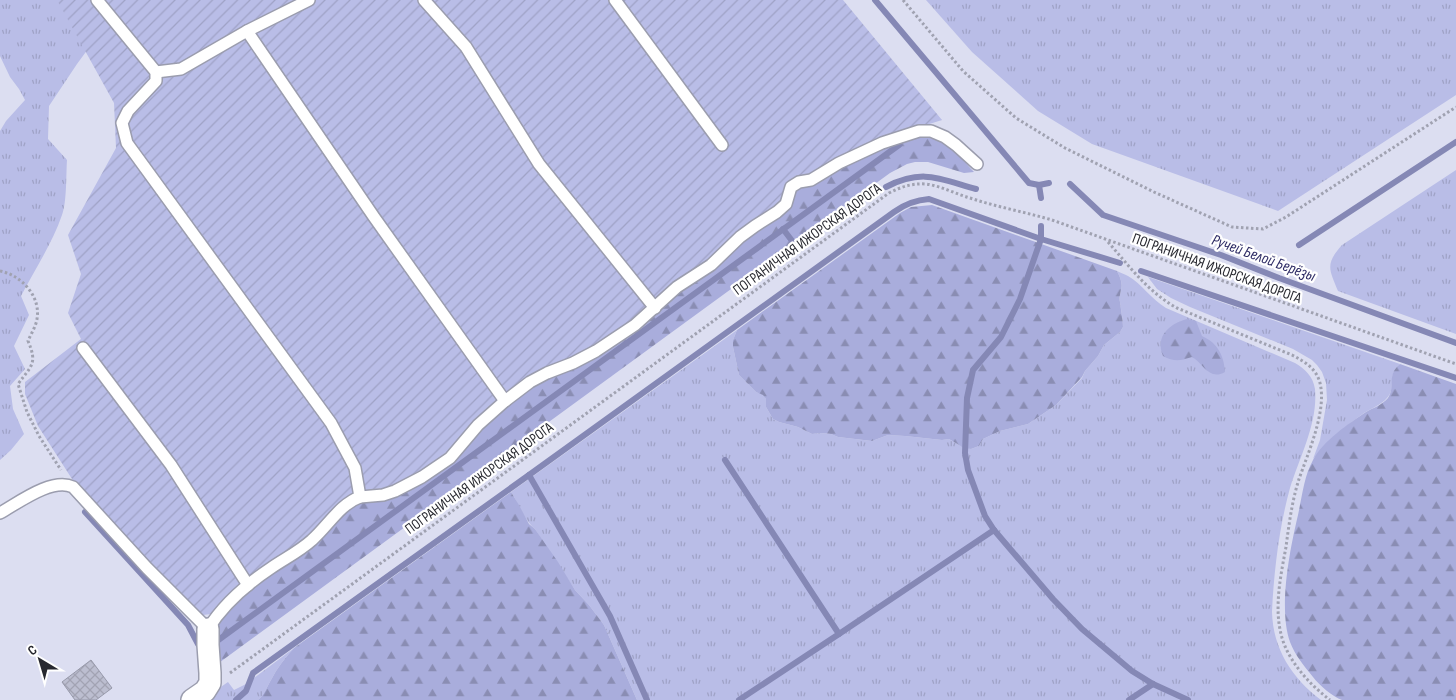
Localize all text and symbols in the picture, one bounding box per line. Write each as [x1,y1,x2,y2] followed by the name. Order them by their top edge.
[729,179,886,300] street label: ПОГРАНИЧНАЯ ИЖОРСКАЯ ДОРОГА
[1130,229,1305,308] street label: ПОГРАНИЧНАЯ ИЖОРСКАЯ ДОРОГА
[1209,231,1318,286] water label: Ручей Белой Берёзы
[401,418,558,539] street label: ПОГРАНИЧНАЯ ИЖОРСКАЯ ДОРОГА
[15,635,65,685] north arrow
[24,641,40,659] text: С

